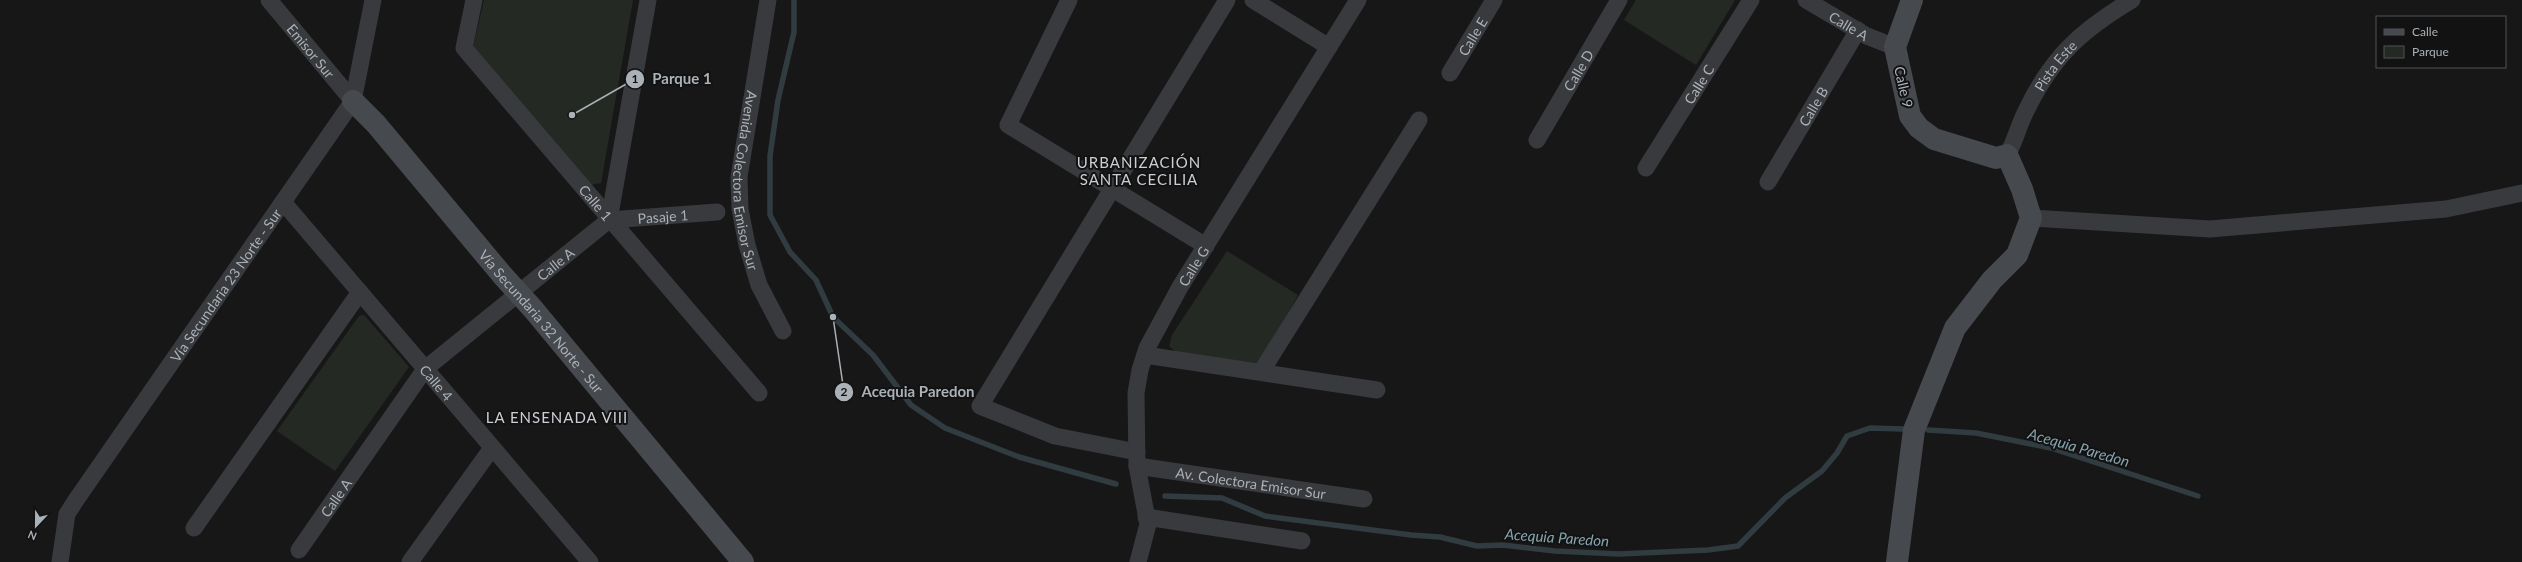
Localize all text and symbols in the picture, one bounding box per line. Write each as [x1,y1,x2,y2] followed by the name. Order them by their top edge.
[1826,7,1872,44] street label: Calle A
[1454,14,1490,59] street label: Calle E
[2376,16,2506,68] legend
[284,20,339,81] street label: Emisor Sur
[2412,24,2438,39] text: Calle
[2030,36,2080,94] street label: Pista Este
[2412,44,2449,59] text: Parque
[1559,47,1597,94] street label: Calle D
[1680,61,1717,107] street label: Calle C
[625,65,720,92] callout: Parque 1
[1891,65,1917,109] street label: Calle 9
[652,69,712,87] text: Parque 1
[632,71,639,86] text: 1
[1795,83,1831,129] street label: Calle B
[731,90,763,272] street label: Avenida Colectora Emisor Sur
[1077,153,1201,188] district label: URBANIZACIÓN SANTA CECILIA
[576,181,616,224] street label: Calle 1
[166,205,284,365] street label: Vía Secundaria 23 Norte - Sur
[637,206,689,226] street label: Pasaje 1
[533,243,578,284] street label: Calle A
[1174,243,1212,289] street label: Calle G
[476,246,607,396] street label: Vía Secundaria 32 Norte - Sur
[417,361,457,404] street label: Calle 4
[834,379,983,406] callout: Acequia Paredon
[860,382,975,400] text: Acequia Paredon
[841,384,848,399] text: 2
[486,408,628,426] district label: LA ENSENADA VIII
[2025,424,2132,470] water label: Acequia Paredon
[1175,463,1327,502] street label: Av. Colectora Emisor Sur
[316,475,355,520] street label: Calle A
[16,506,56,546] north arrow
[1503,524,1610,550] water label: Acequia Paredon
[26,528,38,543] text: N

